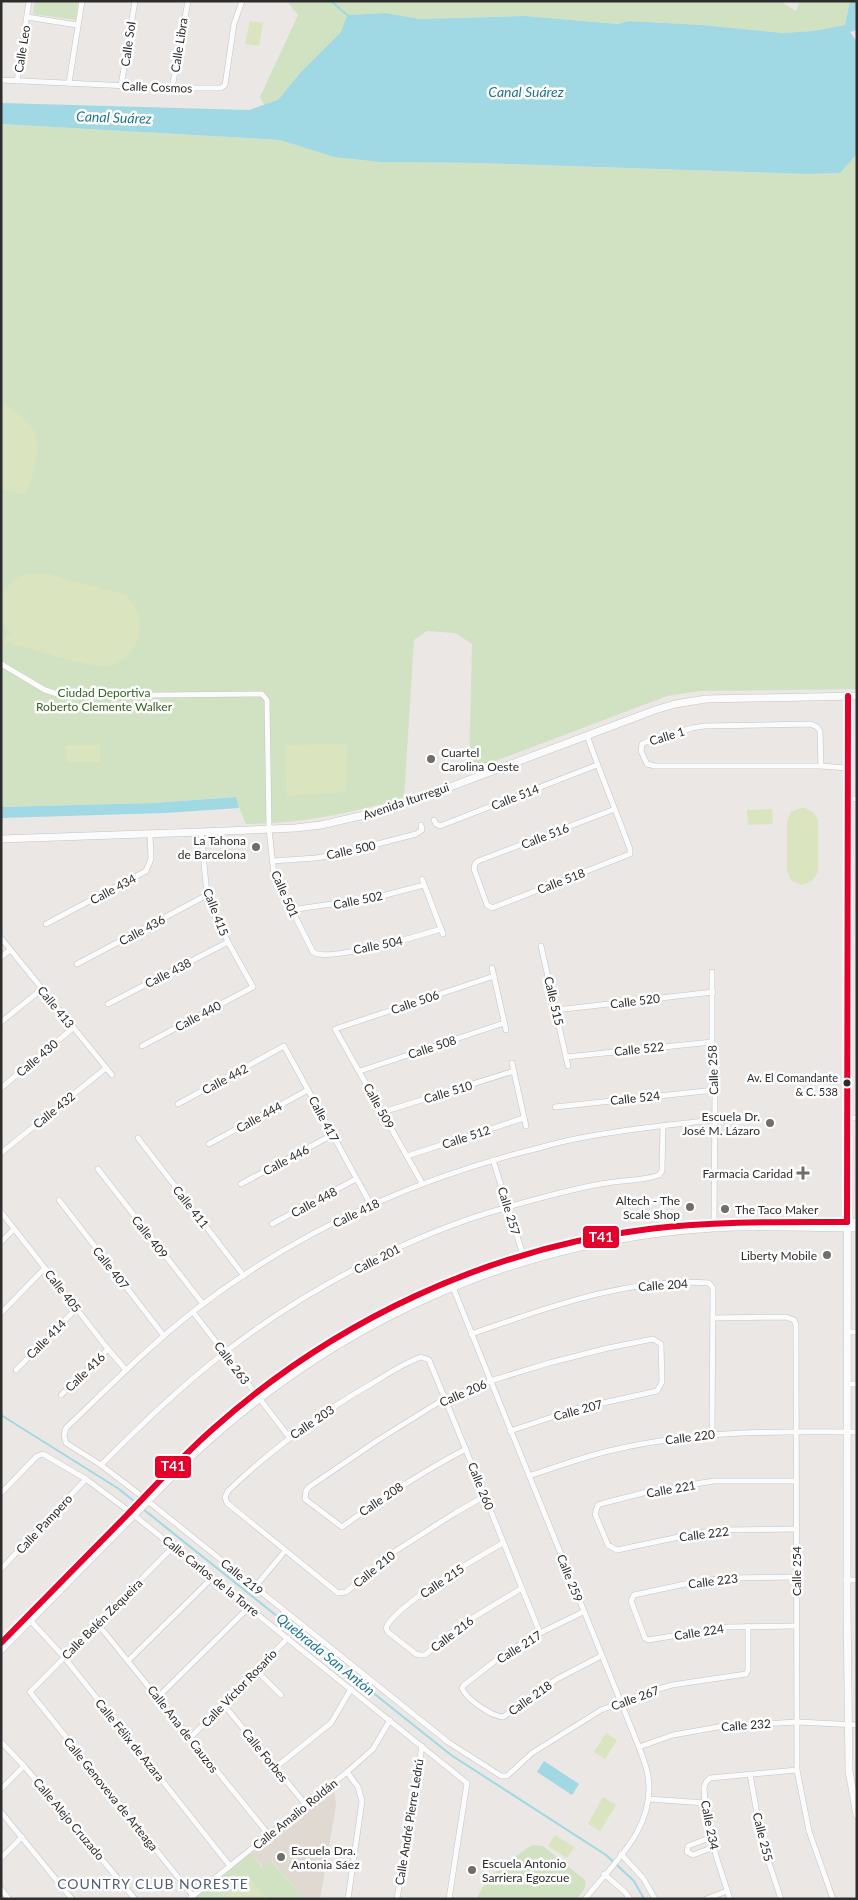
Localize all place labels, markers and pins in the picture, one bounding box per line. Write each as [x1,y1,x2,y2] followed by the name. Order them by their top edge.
[441,745,519,774] place label: Cuartel Carolina Oeste
[425,753,437,765] marker: Cuartel Carolina Oeste
[178,833,246,862] place label: La Tahona de Barcelona
[250,841,262,853] marker: La Tahona de Barcelona
[747,1071,838,1098] place label: Av. El Comandante & C. 538
[842,1078,852,1088] marker: Av. El Comandante & C. 538
[682,1109,760,1138] place label: Escuela Dr. José M. Lázaro
[764,1117,776,1129] marker: Escuela Dr. José M. Lázaro
[703,1166,793,1181] place label: Farmacia Caridad
[797,1167,809,1179] marker: Farmacia Caridad
[616,1193,680,1222] place label: Altech - The Scale Shop
[684,1201,696,1213] marker: Altech - The Scale Shop
[735,1202,819,1217] place label: The Taco Maker
[719,1203,731,1215] marker: The Taco Maker
[741,1248,817,1263] place label: Liberty Mobile
[821,1249,833,1261] marker: Liberty Mobile
[291,1843,360,1872] place label: Escuela Dra. Antonia Sáez
[275,1851,287,1863] marker: Escuela Dra. Antonia Sáez
[482,1856,569,1885] place label: Escuela Antonio Sarriera Egozcue
[466,1864,478,1876] marker: Escuela Antonio Sarriera Egozcue

